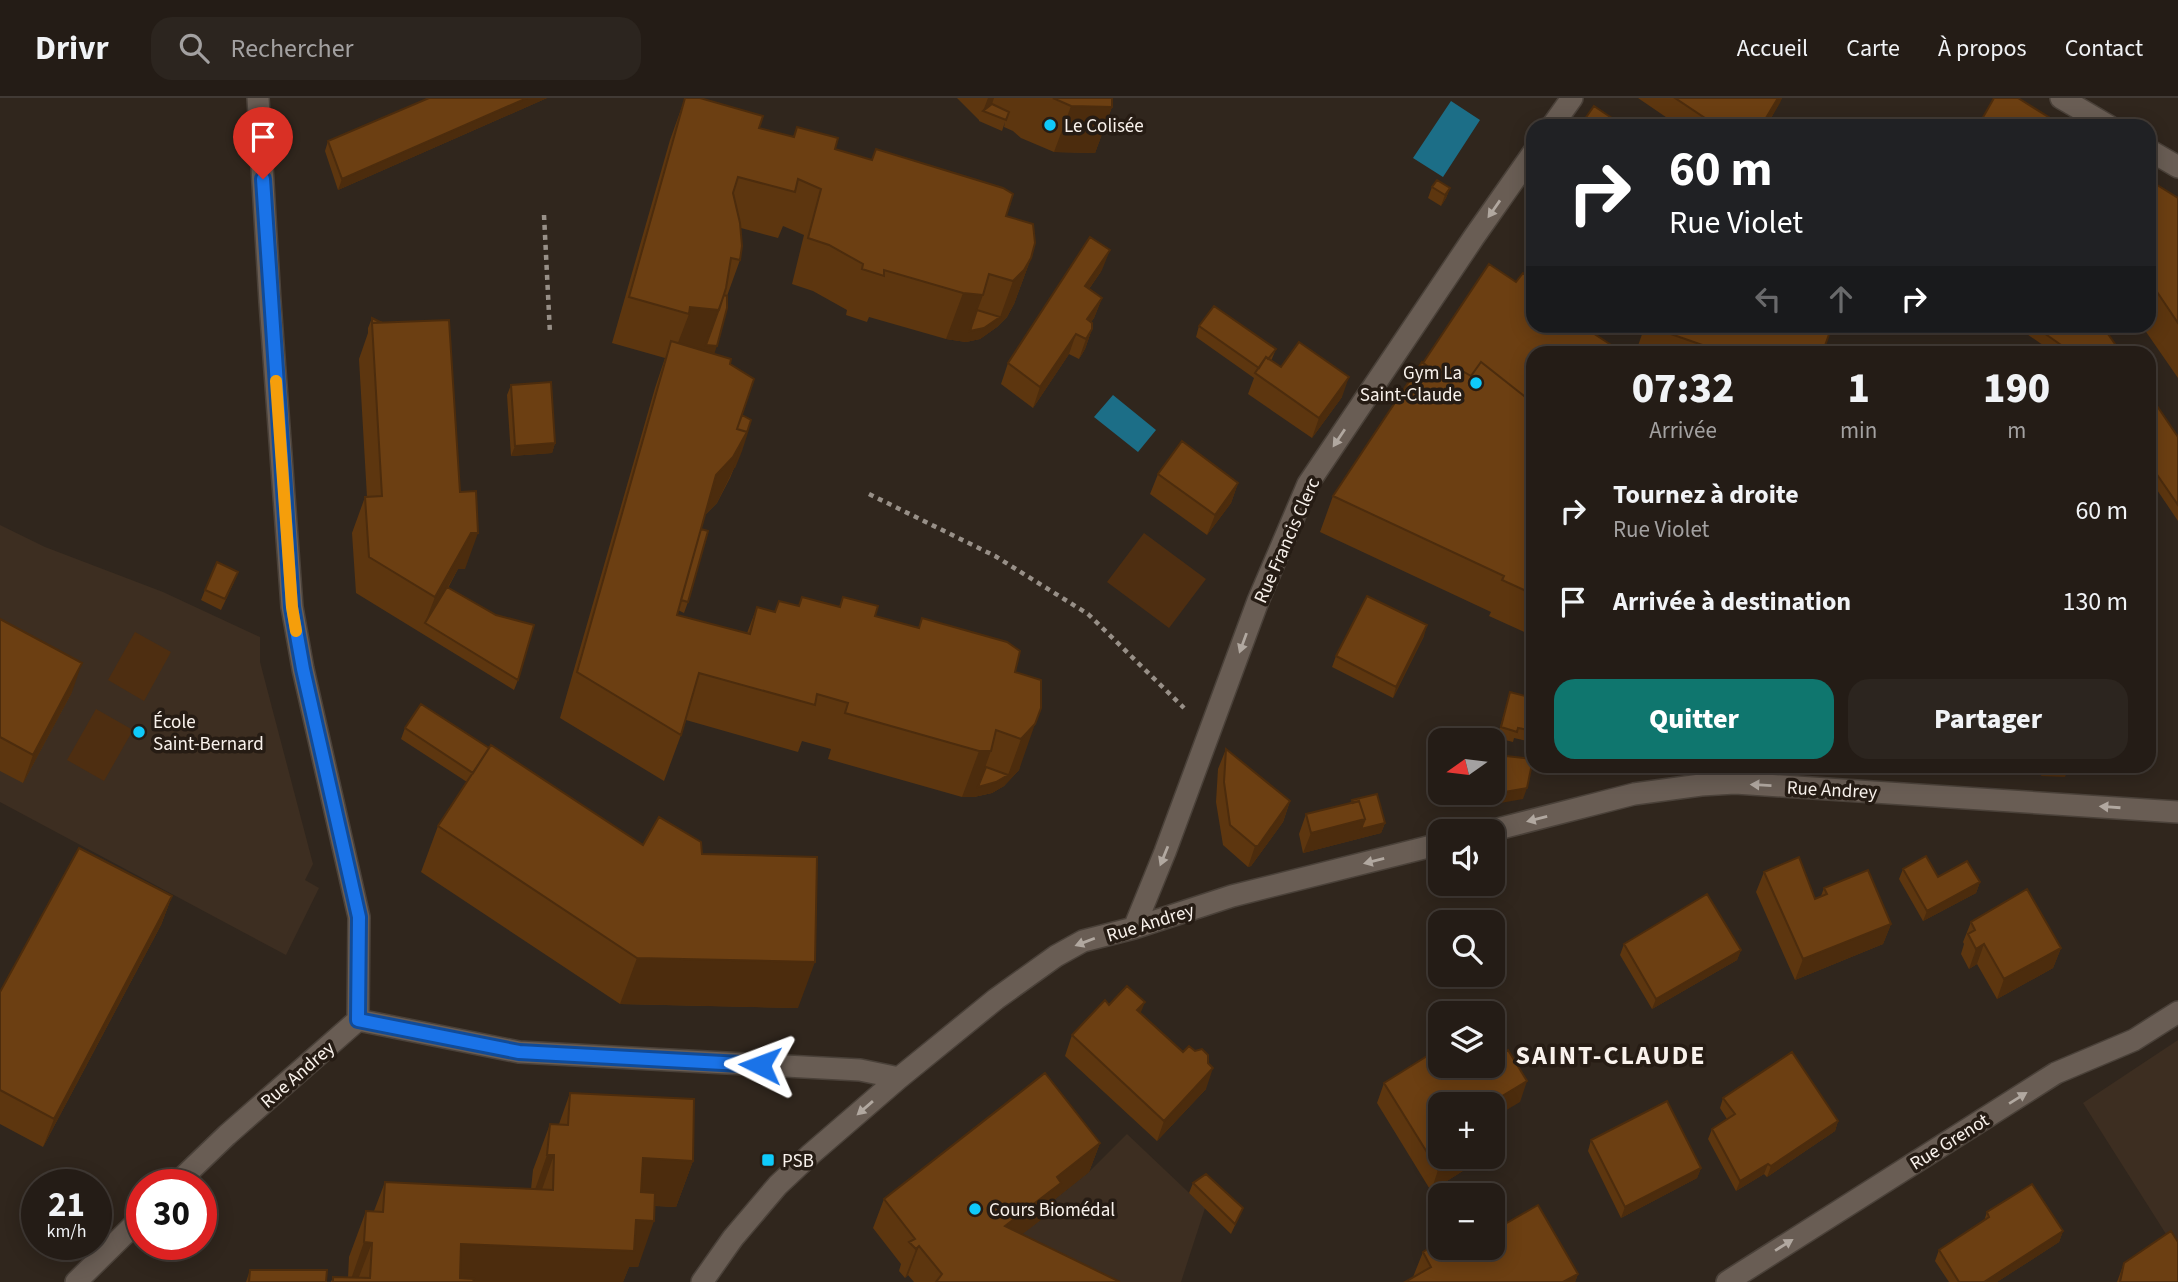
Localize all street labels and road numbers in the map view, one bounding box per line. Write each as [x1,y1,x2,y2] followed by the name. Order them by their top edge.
[1248,473,1327,608] street label: Rue Francis Clerc
[1786,775,1878,806] street label: Rue Andrey
[1103,897,1198,950] street label: Rue Andrey
[255,1035,341,1115] street label: Rue Andrey
[1905,1107,1995,1177] street label: Rue Grenot

